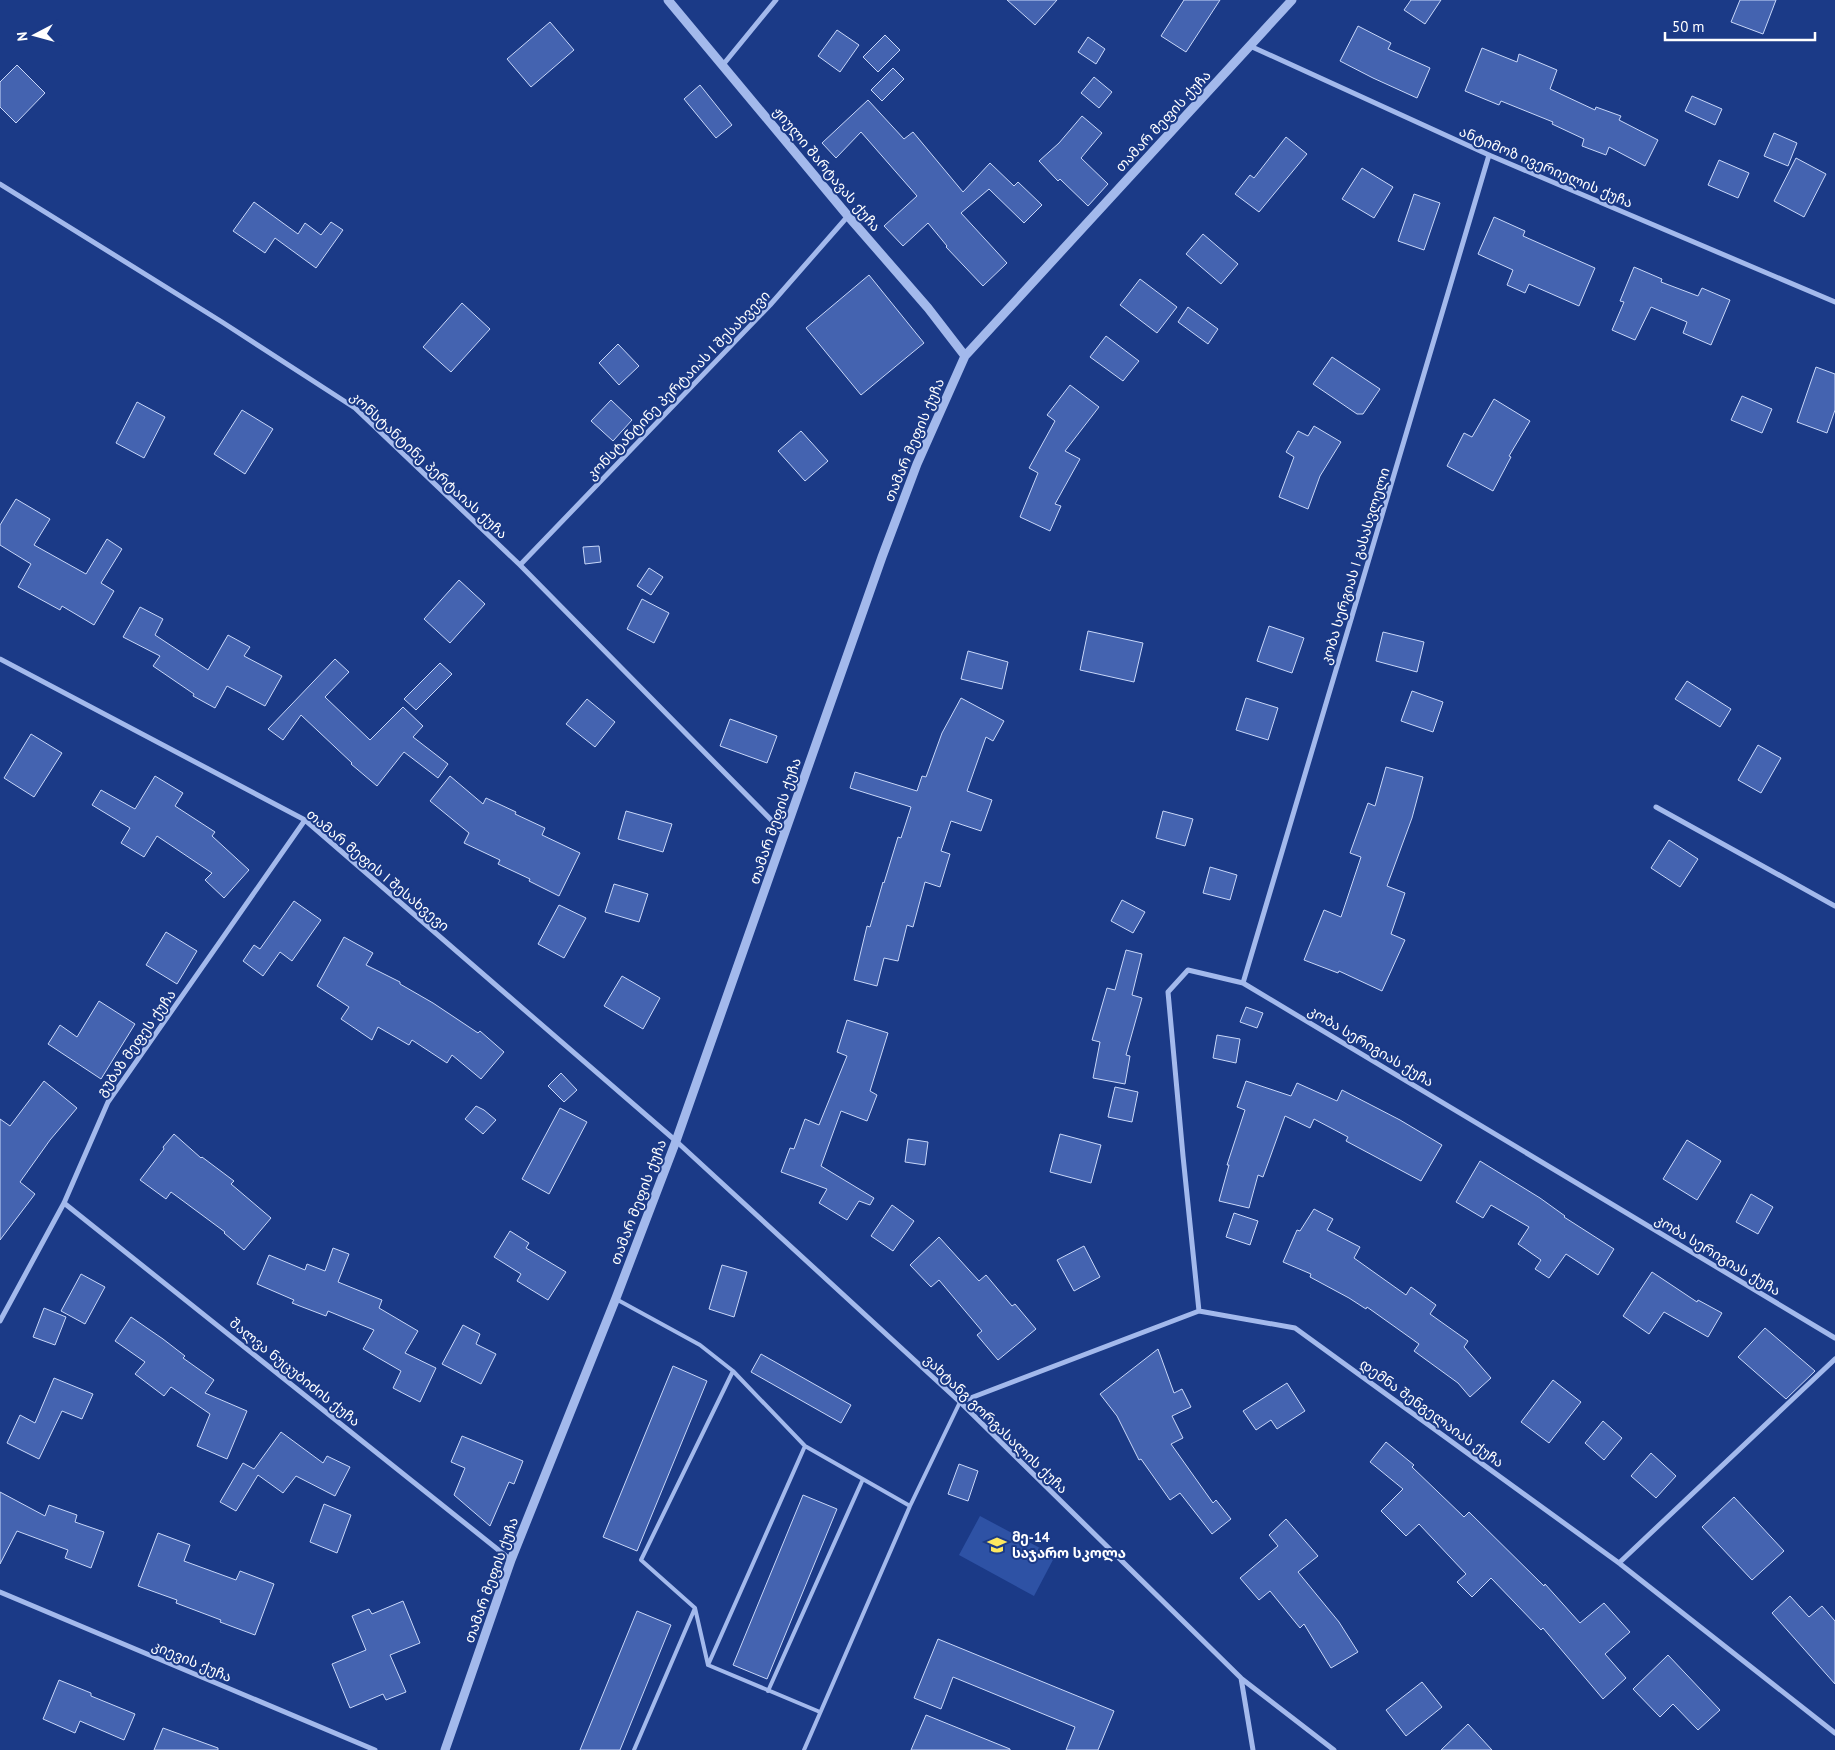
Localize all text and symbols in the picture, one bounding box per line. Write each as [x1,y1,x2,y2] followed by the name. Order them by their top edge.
[10,10,60,60] north arrow
[1665,10,1815,42] scale bar
[1672,17,1705,36] text: 50 m
[13,31,32,42] text: N
[1111,66,1215,176] street label: თამარ მეფის ქუჩა
[769,103,885,235] street label: ჟიული შარტავას ქუჩა
[1457,122,1635,212] street label: ანტიმოზ ივერიელის ქუჩა
[582,286,774,484] street label: კონსტანტინე პერტაიას I შესახვევი
[880,375,948,505] street label: თამარ მეფის ქუჩა
[347,387,511,543] street label: კონსტანტინე პერტაიას ქუჩა
[1316,465,1394,667] street label: კობა სერგიას I გასასვლელი
[745,755,805,887] street label: თამარ მეფის ქუჩა
[303,805,453,935] street label: თამარ მეფის I შესახვევი
[92,986,180,1100] street label: გუბაზ მეფეს ქუჩა
[1305,1001,1437,1091] street label: კობა სერიგიას ქუჩა
[606,1137,670,1267] street label: თამარ მეფის ქუჩა
[1652,1210,1784,1300] street label: კობა სერიგიას ქუჩა
[226,1314,364,1430] street label: შალვა ნუცუბიძის ქუჩა
[920,1350,1072,1498] street label: ვახტანგ გორგასალის ქუჩა
[1357,1355,1507,1471] street label: დემნა შენგელაიას ქუჩა
[460,1515,522,1645] street label: თამარ მეფის ქუჩა
[1012,1528,1126,1562] place label: მე-14 საჯარო სკოლა
[986,1534,1008,1556] school or university icon: მე-14 საჯარო სკოლა
[149,1636,235,1686] street label: კიევის ქუჩა

